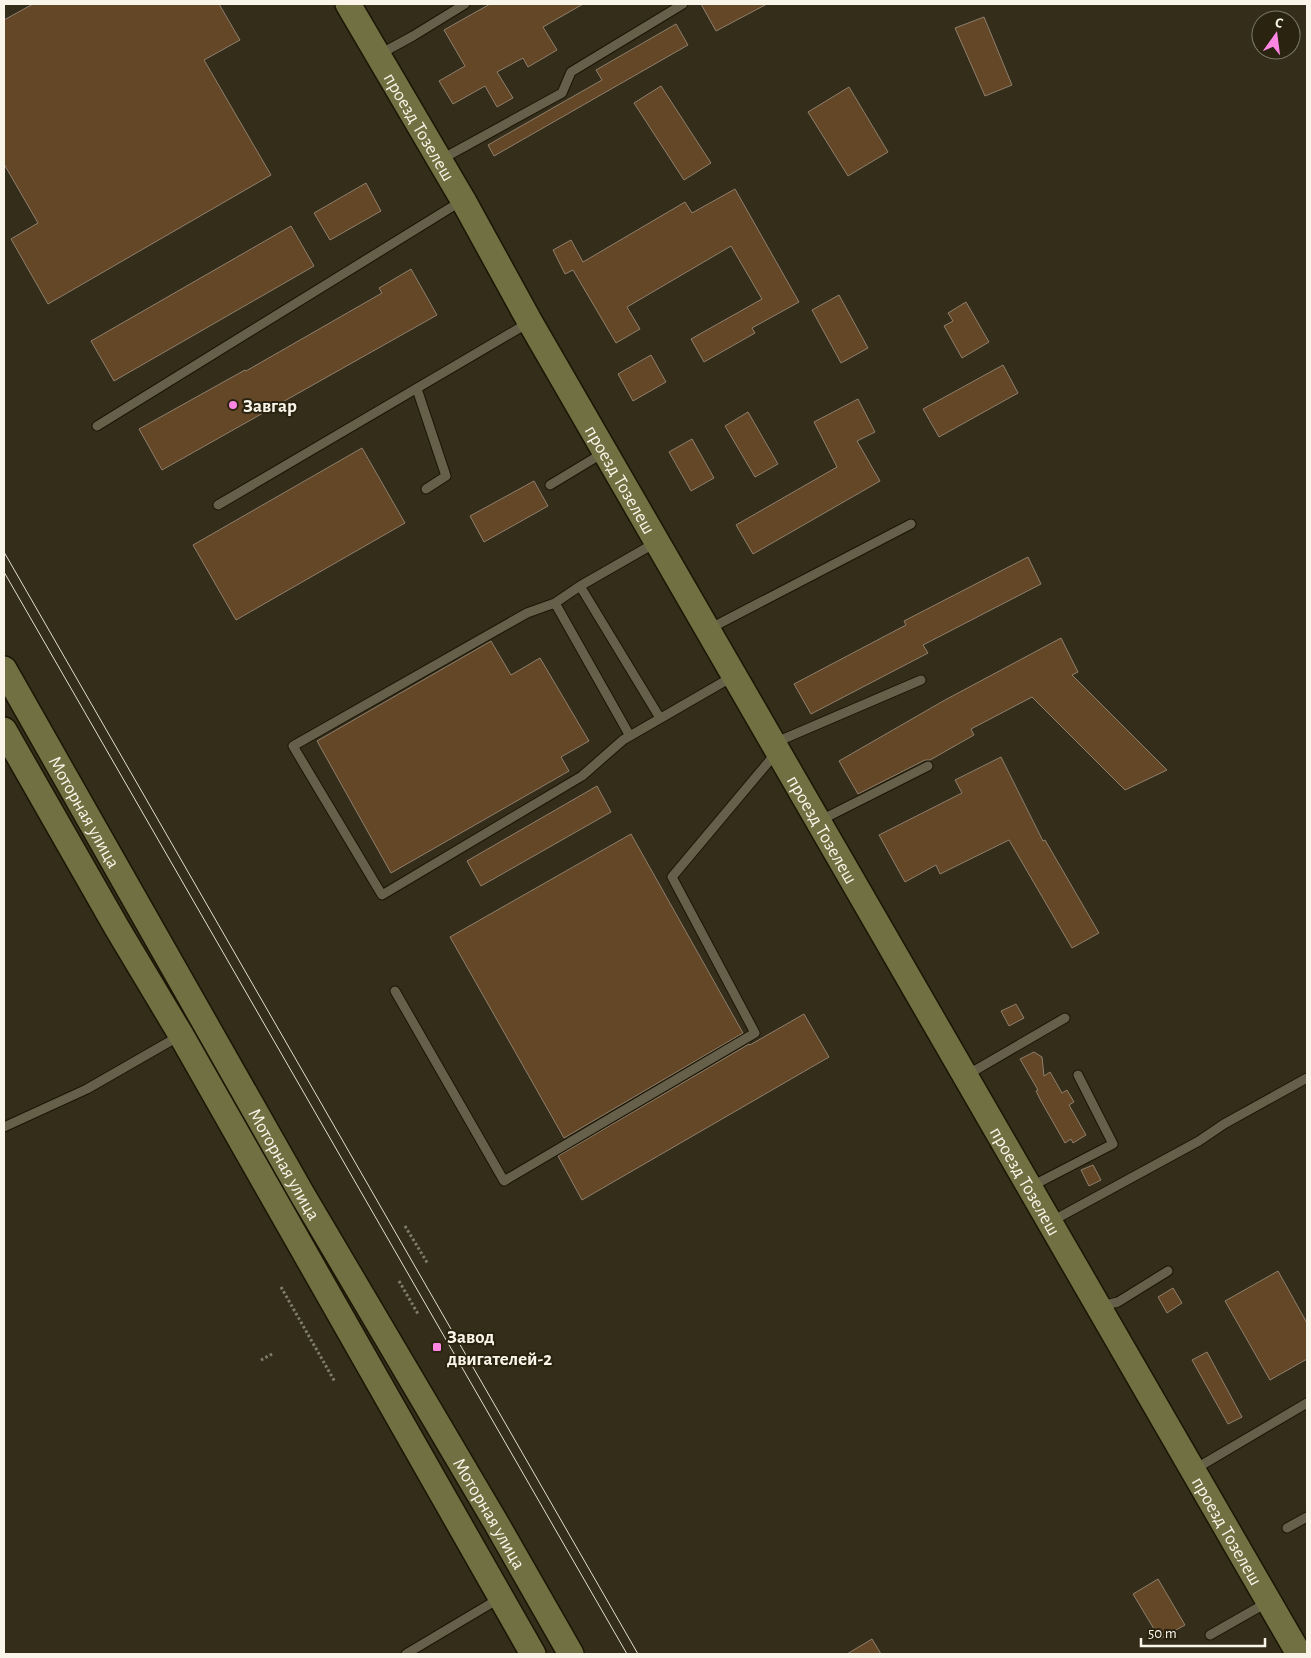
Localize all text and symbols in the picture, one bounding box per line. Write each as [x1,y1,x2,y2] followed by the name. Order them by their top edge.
[1251,10,1301,60] north arrow
[1273,16,1285,31] text: С
[379,70,458,185] street label: проезд Тозелеш
[243,397,297,416] place label: Завгар
[227,399,239,411] marker: Завгар
[581,422,658,538] street label: проезд Тозелеш
[44,753,123,872] street label: Моторная улица
[783,772,860,887] street label: проезд Тозелеш
[244,1105,323,1224] street label: Моторная улица
[986,1124,1063,1239] street label: проезд Тозелеш
[447,1328,552,1369] place label: Завод двигателей-2
[431,1341,443,1353] marker: Завод двигателей-2
[449,1455,529,1573] street label: Моторная улица
[1188,1474,1265,1589] street label: проезд Тозелеш
[1141,1616,1265,1648] scale bar
[1148,1626,1177,1641] text: 50 m

